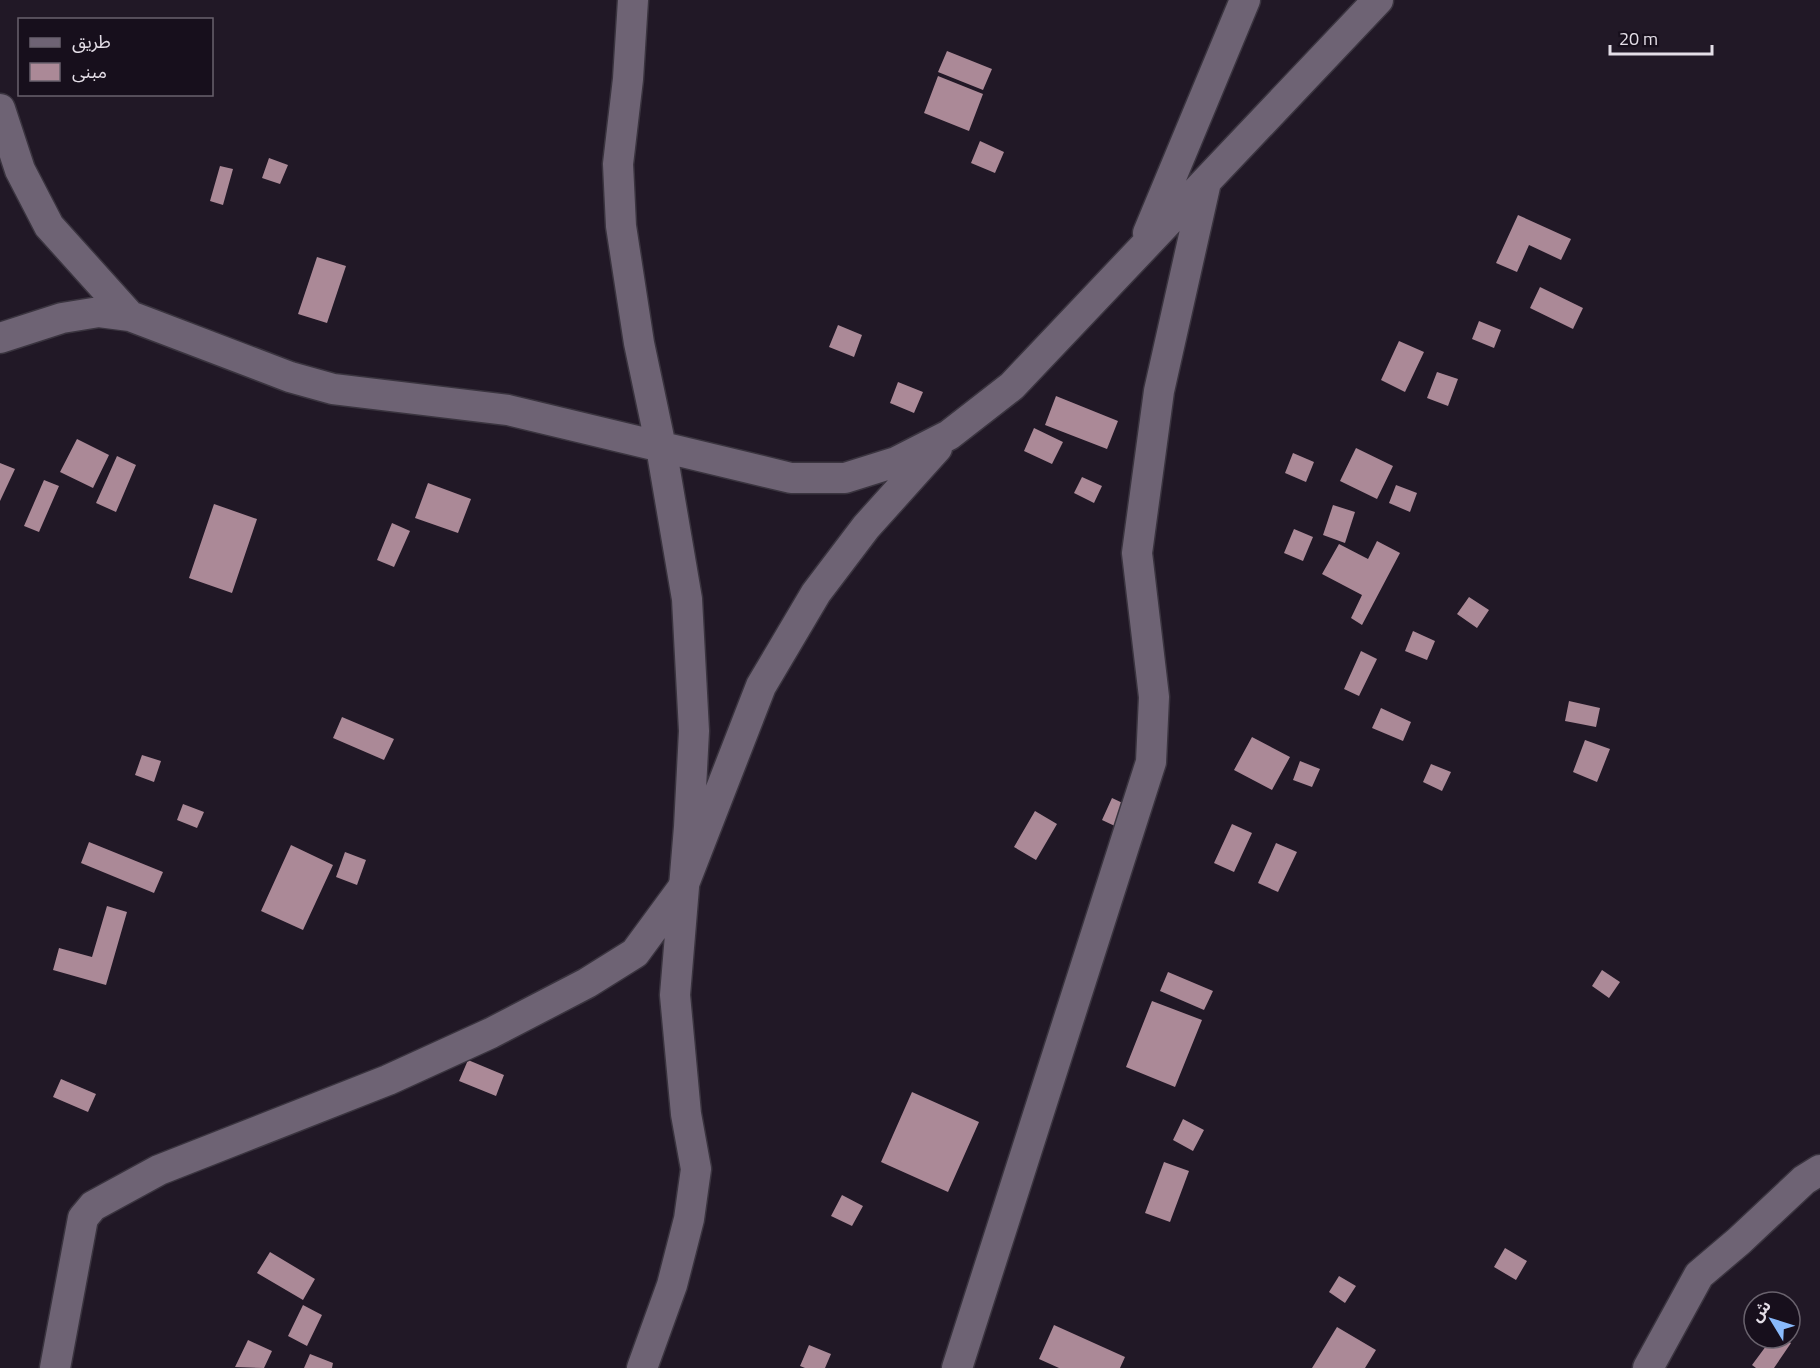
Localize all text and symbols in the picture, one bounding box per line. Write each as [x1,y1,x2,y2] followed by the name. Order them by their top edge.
[18,18,213,96] legend
[1610,18,1712,56] scale bar
[1619,25,1658,52] text: 20 m
[72,28,111,55] text: طريق
[72,58,107,85] text: مبنى
[1742,1290,1802,1350] north arrow
[1744,1295,1776,1327] text: ش

